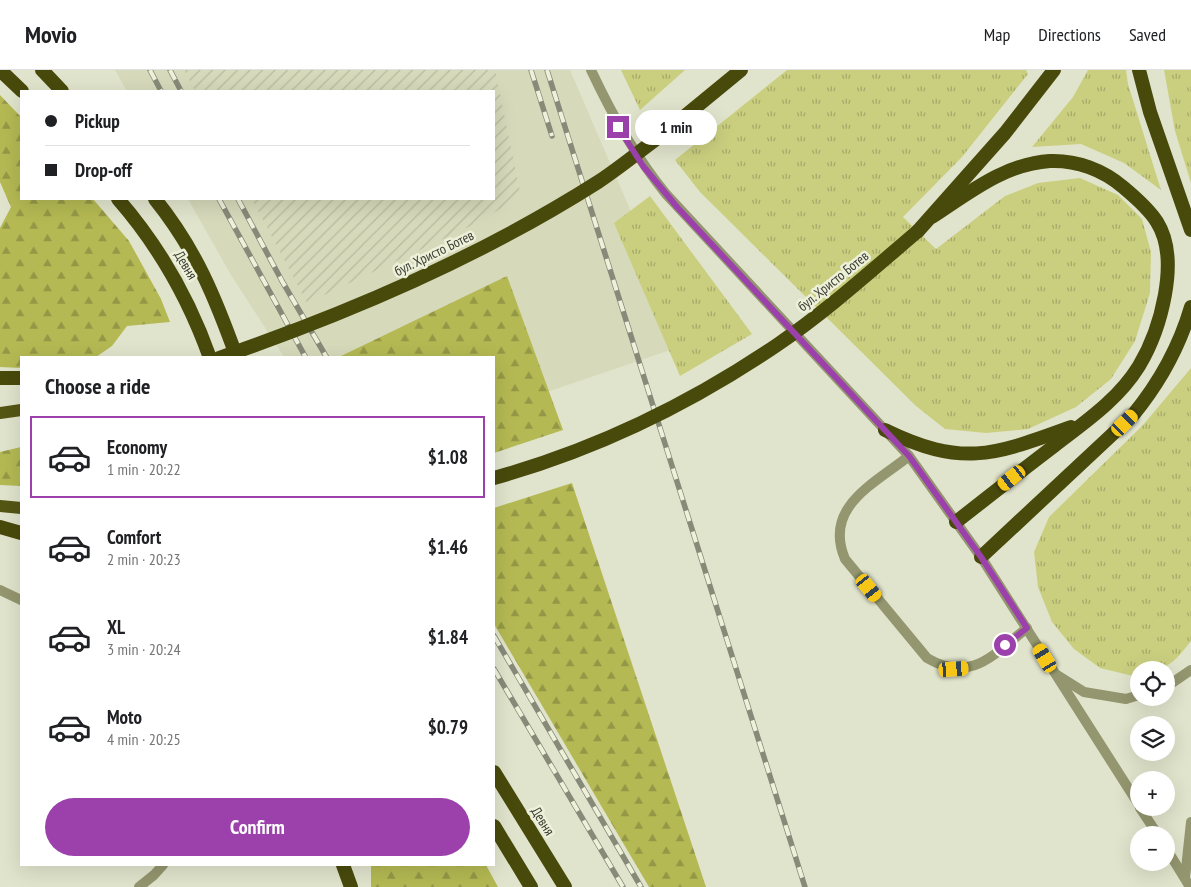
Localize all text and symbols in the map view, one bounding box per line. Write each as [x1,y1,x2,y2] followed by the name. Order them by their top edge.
[25,19,77,50] text: Movio
[984,23,1010,46] text: Map
[1038,23,1101,46] text: Directions
[1129,23,1166,46] text: Saved
[75,109,120,133] text: Pickup
[636,110,718,144] callout: 1 min
[607,116,629,138] route end
[660,117,692,137] text: 1 min
[75,158,132,182] text: Drop-off
[391,226,477,280] street label: бул. Христо Ботев
[170,247,202,283] street label: Девня
[794,247,872,315] street label: бул. Христо Ботев
[45,372,150,400] text: Choose a ride
[1109,407,1140,439] car
[47,435,92,480] icon: car
[107,435,167,459] text: Economy
[428,445,468,469] text: $1.08
[107,459,181,479] text: 1 min · 20:22
[995,463,1028,493] car
[47,525,92,570] icon: car
[107,525,161,549] text: Comfort
[428,535,468,559] text: $1.46
[107,549,181,569] text: 2 min · 20:23
[853,572,884,604] car
[47,615,92,660] icon: car
[107,615,125,639] text: XL
[428,625,468,649] text: $1.84
[994,634,1016,656] route start
[107,639,181,659] text: 3 min · 20:24
[1030,641,1059,675] car
[938,660,969,678] car
[1130,661,1175,871] map controls
[1130,661,1175,706] button: locate
[47,705,92,750] icon: car
[107,705,142,729] text: Moto
[428,715,468,739] text: $0.79
[1130,716,1175,761] button: layers
[107,729,181,749] text: 4 min · 20:25
[1130,771,1175,816] button: +
[45,798,470,856] button: Confirm
[527,803,559,839] street label: Девня
[1130,826,1175,871] button: −

